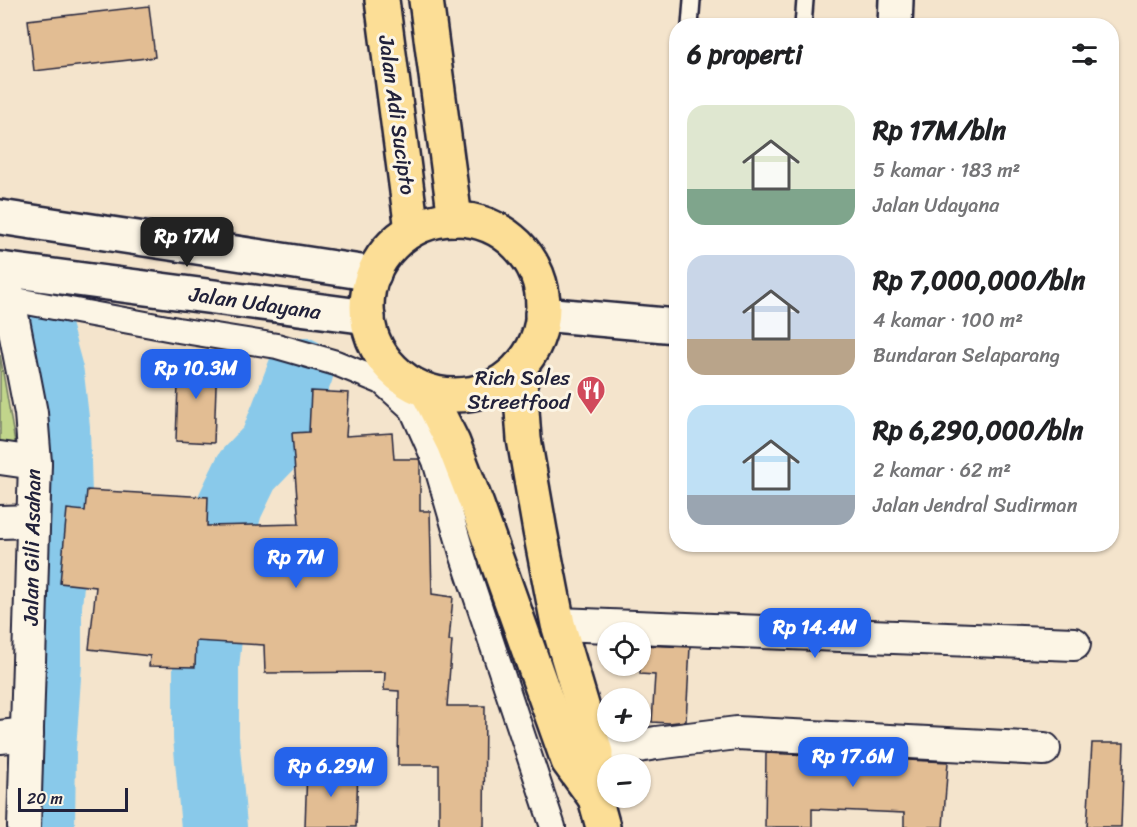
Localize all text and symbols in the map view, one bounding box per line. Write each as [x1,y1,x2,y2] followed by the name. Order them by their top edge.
[687,31,802,77] text: 6 properti
[367,32,427,197] street label: Jalan Adi Sucipto
[1068,38,1101,71] icon: filters
[873,107,1006,153] text: Rp 17M/bln
[735,129,807,201] icon: home
[873,153,1020,188] text: 5 kamar · 183 m²
[873,188,999,223] text: Jalan Udayana
[138,217,236,268] pin: Rp 17M
[155,219,220,254] text: Rp 17M
[873,257,1085,303] text: Rp 7,000,000/bln
[186,275,324,331] street label: Jalan Udayana
[735,279,807,351] icon: home
[873,303,1023,338] text: 4 kamar · 100 m²
[873,338,1060,373] text: Bundaran Selaparang
[134,349,258,400] pin: Rp 10.3M
[155,351,237,386] text: Rp 10.3M
[468,359,572,421] place label: Rich Soles Streetfood
[575,374,607,416] restaurant icon: Rich Soles Streetfood
[873,407,1083,453] text: Rp 6,290,000/bln
[735,429,807,501] icon: home
[873,453,1011,488] text: 2 kamar · 62 m²
[12,468,52,627] street label: Jalan Gili Asahan
[873,488,1077,523] text: Jalan Jendral Sudirman
[254,538,338,589] pin: Rp 7M
[268,540,324,575] text: Rp 7M
[753,608,877,659] pin: Rp 14.4M
[773,610,857,645] text: Rp 14.4M
[597,622,651,808] map controls
[597,622,651,676] button: locate
[597,688,651,742] button: +
[791,737,915,788] pin: Rp 17.6M
[812,739,894,774] text: Rp 17.6M
[269,747,393,798] pin: Rp 6.29M
[288,749,374,784] text: Rp 6.29M
[597,754,651,808] button: −
[27,784,63,813] text: 20 m
[18,785,128,812] scale bar

